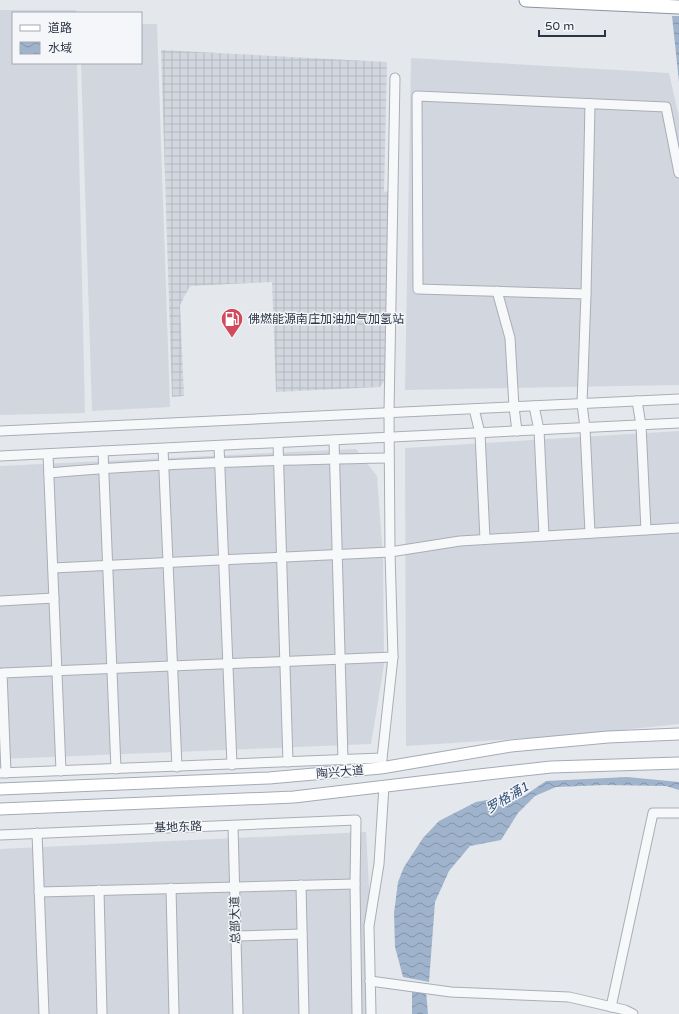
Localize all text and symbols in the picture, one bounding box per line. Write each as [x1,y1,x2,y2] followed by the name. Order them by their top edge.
[12,12,142,64] legend
[539,12,605,38] scale bar
[545,19,574,33] text: 50 m
[48,21,72,35] text: 道路
[48,41,72,55] text: 水域
[219,306,245,339] fuel station icon: 佛燃能源南庄加油加气加氢站
[248,312,404,326] place label: 佛燃能源南庄加油加气加氢站
[315,763,365,781] street label: 陶兴大道
[483,779,532,817] water label: 罗格涌1
[154,819,202,835] street label: 基地东路
[228,896,242,944] street label: 总部大道

